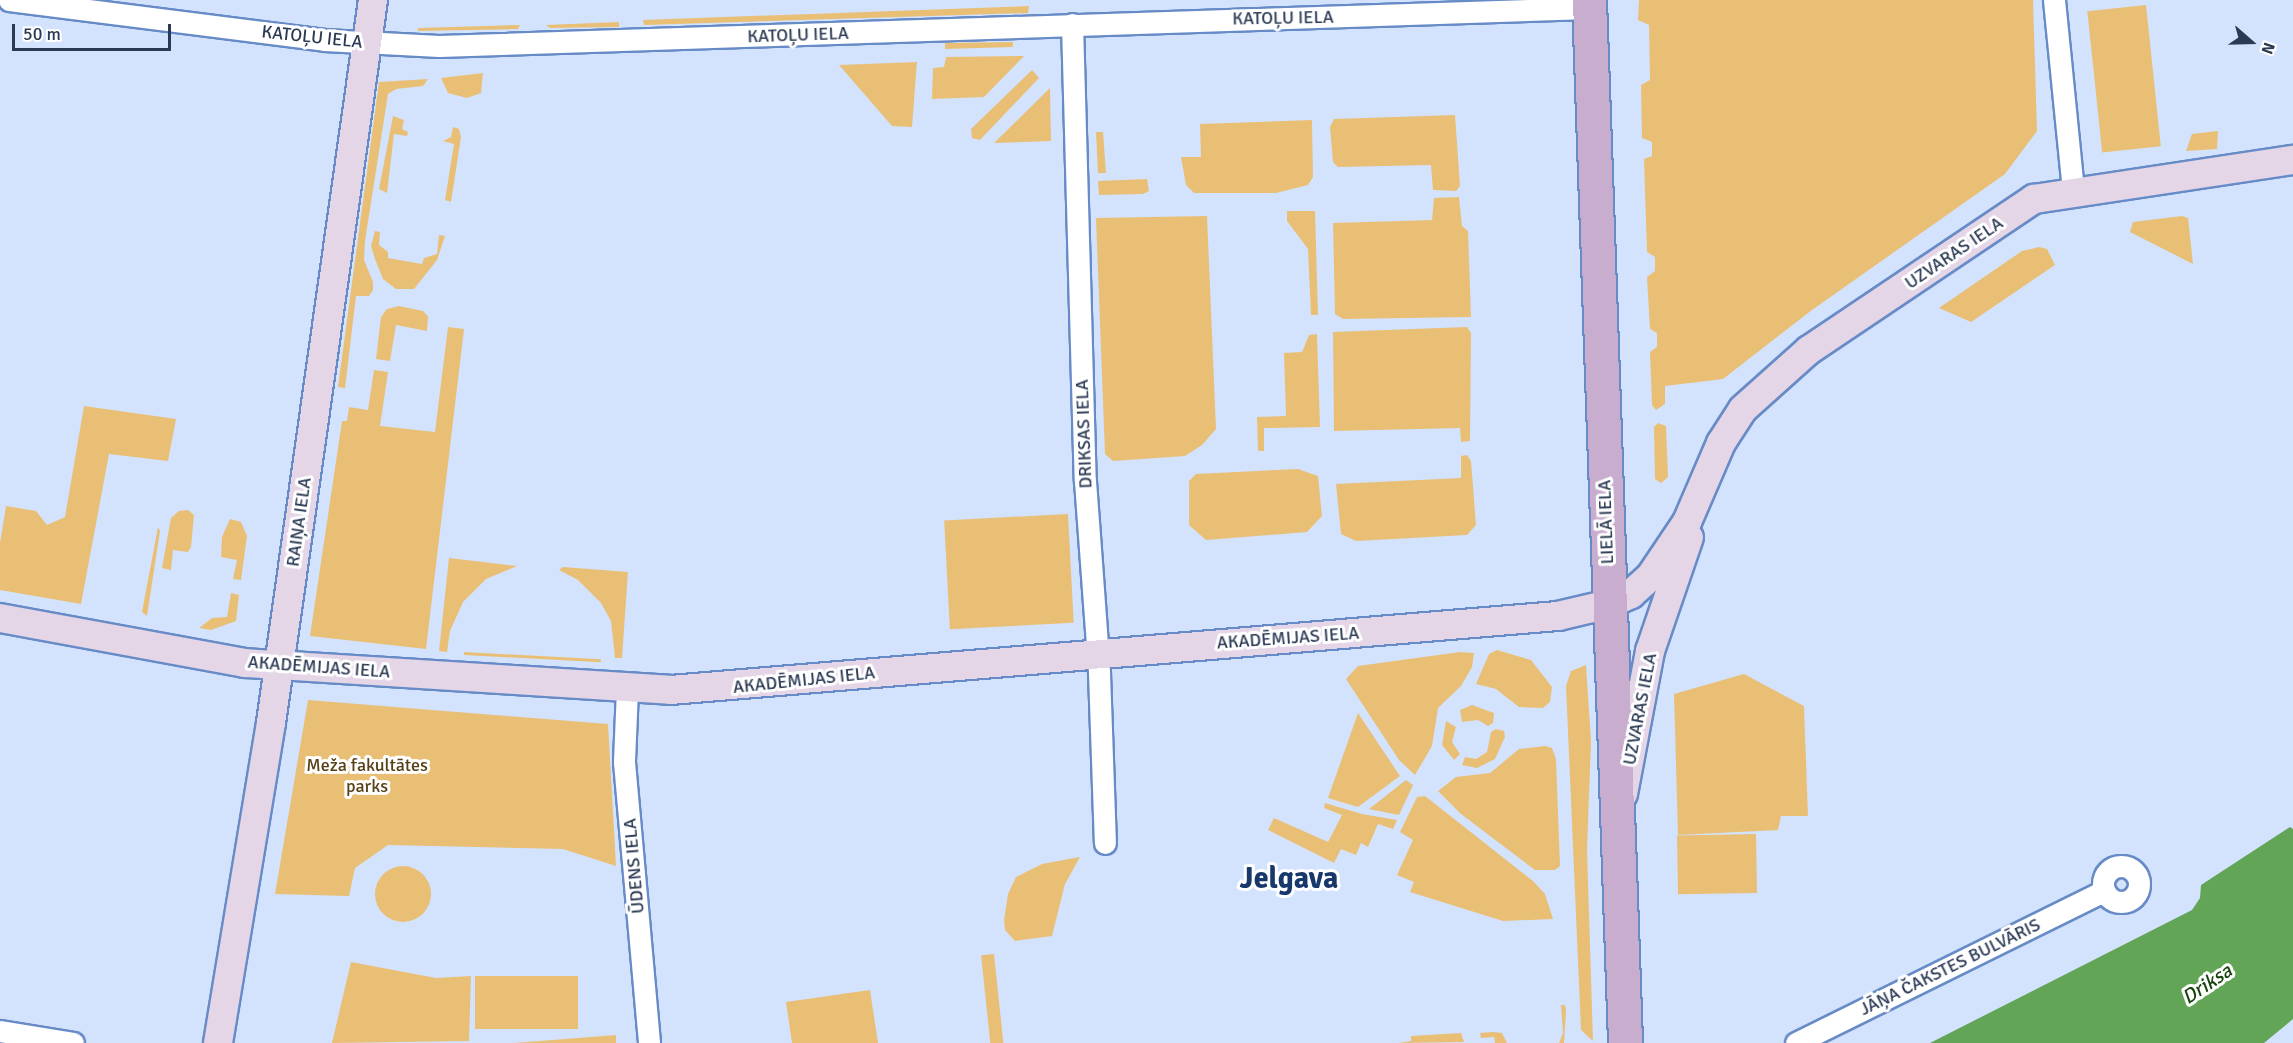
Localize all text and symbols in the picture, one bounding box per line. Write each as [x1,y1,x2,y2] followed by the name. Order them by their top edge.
[1232,6,1334,30] street label: KATOĻU IELA
[15,12,174,50] scale bar
[2221,12,2281,72] north arrow
[260,21,364,53] street label: KATOĻU IELA
[747,22,849,48] street label: KATOĻU IELA
[23,23,61,45] text: 50 m
[2257,39,2279,57] text: N
[1901,212,2007,294] street label: UZVARAS IELA
[1071,379,1097,489] street label: DRIKSAS IELA
[282,476,316,568] street label: RAIŅA IELA
[1594,479,1618,565] street label: LIELĀ IELA
[1216,622,1360,654] street label: AKADĒMIJAS IELA
[247,651,391,683] street label: AKADĒMIJAS IELA
[1619,651,1661,767] street label: UZVARAS IELA
[732,662,876,698] street label: AKADĒMIJAS IELA
[306,755,428,798] park label: Meža fakultātes parks
[619,817,649,915] street label: ŪDENS IELA
[1240,861,1338,897] district label: Jelgava
[1856,914,2044,1020] street label: JĀŅA ČAKSTES BULVĀRIS
[2177,959,2237,1009] water label: Driksa

